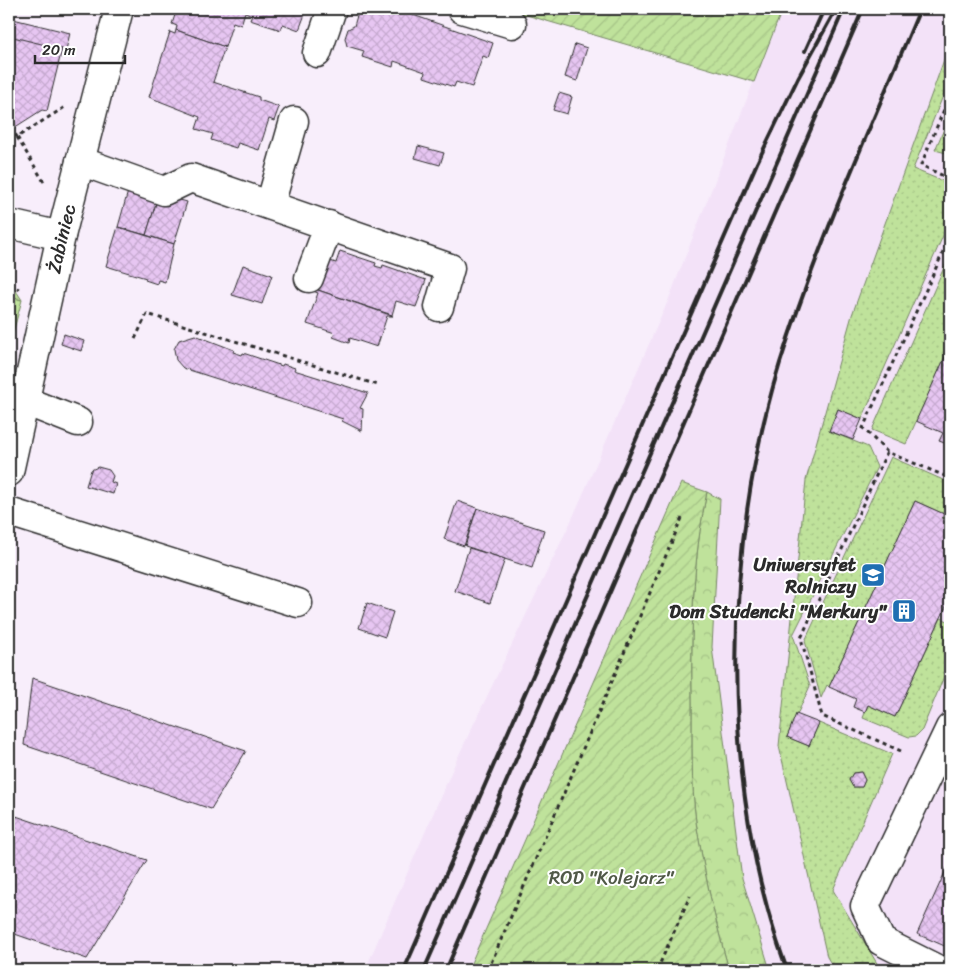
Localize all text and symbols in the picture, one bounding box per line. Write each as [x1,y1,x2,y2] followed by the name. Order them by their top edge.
[35,32,125,64] scale bar
[42,37,76,63] text: 20 m
[37,200,85,276] street label: Żabiniec
[754,548,857,603] place label: Uniwersytet Rolniczy
[860,562,886,588] school or university icon: Uniwersytet Rolniczy
[669,595,888,628] place label: Dom Studencki "Merkury"
[891,598,917,624] building icon: Dom Studencki "Merkury"
[549,861,674,894] park label: ROD "Kolejarz"

